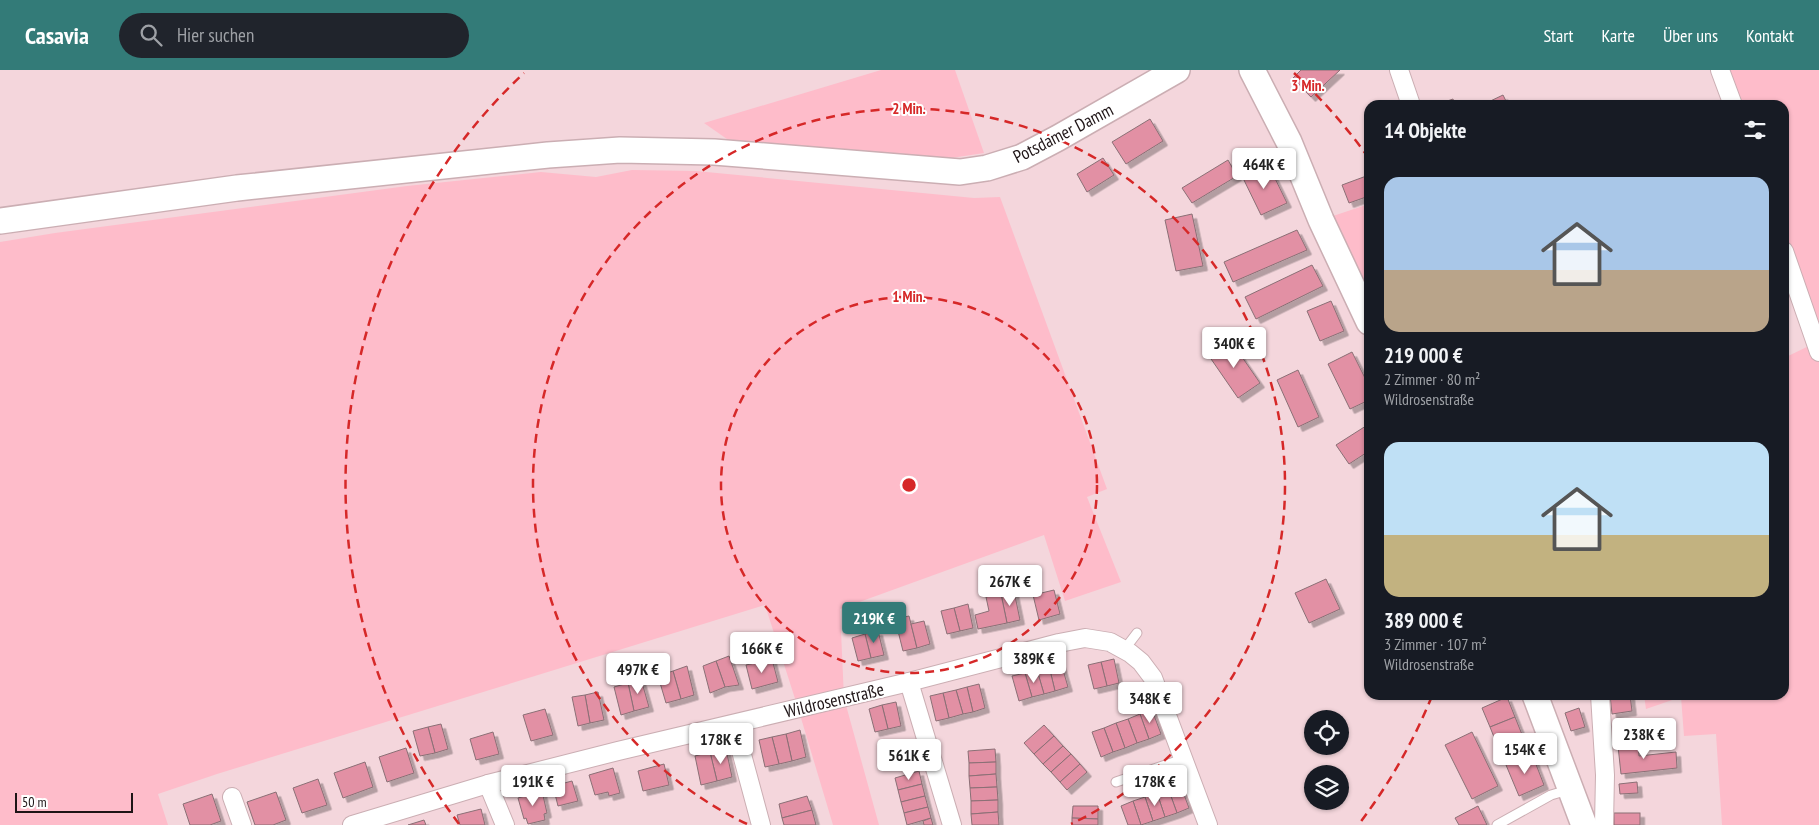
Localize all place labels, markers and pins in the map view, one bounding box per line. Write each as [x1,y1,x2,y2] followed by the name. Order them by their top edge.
[1223,148,1305,190] pin: 464K €
[1193,326,1275,369] pin: 340K €
[900,476,918,494] centre of rings
[969,564,1051,607] pin: 267K €
[833,602,915,644] pin: 219K €
[721,632,803,674] pin: 166K €
[993,642,1075,684] pin: 389K €
[597,652,679,695] pin: 497K €
[1109,682,1191,724] pin: 348K €
[1603,718,1685,760] pin: 238K €
[680,722,762,765] pin: 178K €
[1484,732,1566,775] pin: 154K €
[868,738,950,781] pin: 561K €
[492,764,574,807] pin: 191K €
[1114,764,1196,807] pin: 178K €

